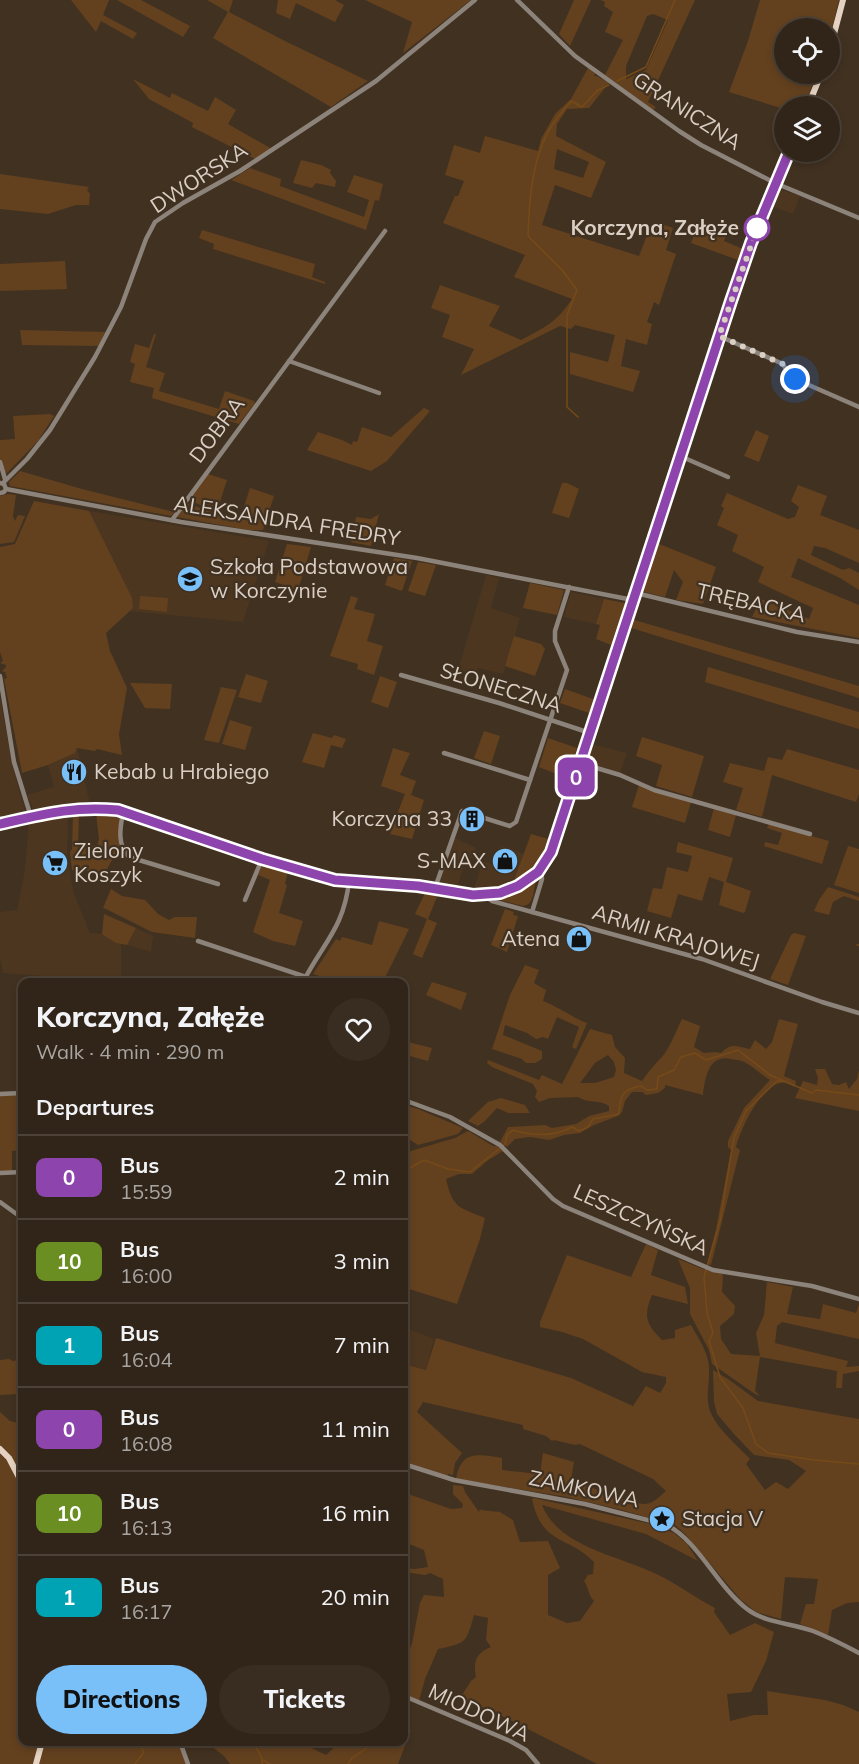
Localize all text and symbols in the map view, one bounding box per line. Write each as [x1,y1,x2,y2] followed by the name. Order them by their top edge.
[774,18,840,162] map controls
[774,18,840,84] button: locate
[628,65,747,155] street label: GRANICZNA
[774,96,840,162] button: layers
[145,136,252,218] street label: DWORSKA
[570,214,739,240] place label: Korczyna, Załęże
[744,215,770,241] marker: Korczyna, Załęże
[780,364,810,394] your location
[183,391,250,468] street label: DOBRA
[172,489,402,551] street label: ALEKSANDRA FREDRY
[210,553,408,603] place label: Szkoła Podstawowa w Korczynie
[175,564,205,594] school or university icon: Szkoła Podstawowa w Korczynie
[694,577,809,627] street label: TRĘBACKA
[437,656,566,718] street label: SŁONECZNA
[59,757,89,787] restaurant icon: Kebab u Hrabiego
[94,758,269,784] place label: Kebab u Hrabiego
[556,758,596,796] line badge: 0
[570,764,582,790] text: 0
[457,804,487,834] building icon: Korczyna 33
[332,805,452,831] place label: Korczyna 33
[74,837,143,887] place label: Zielony Koszyk
[490,846,520,876] shop icon: S-MAX
[417,847,486,873] place label: S-MAX
[40,848,70,878] supermarket icon: Zielony Koszyk
[590,898,763,974] street label: ARMII KRAJOWEJ
[564,924,594,954] shop icon: Atena
[501,925,560,951] place label: Atena
[327,998,390,1061] button: heart
[36,999,265,1034] text: Korczyna, Załęże
[36,1039,224,1064] text: Walk · 4 min · 290 m
[36,1093,154,1121] text: Departures
[120,1151,159,1179] text: Bus
[334,1163,390,1191] text: 2 min
[63,1164,75,1190] text: 0
[570,1178,714,1261] street label: LESZCZYŃSKA
[120,1179,173,1204] text: 15:59
[120,1235,159,1263] text: Bus
[334,1247,390,1275] text: 3 min
[56,1248,82,1274] text: 10
[120,1263,173,1288] text: 16:00
[120,1319,159,1347] text: Bus
[334,1331,390,1359] text: 7 min
[63,1332,75,1358] text: 1
[120,1347,173,1372] text: 16:04
[120,1403,159,1431] text: Bus
[320,1415,390,1443] text: 11 min
[63,1416,75,1442] text: 0
[120,1431,173,1456] text: 16:08
[527,1464,642,1512] street label: ZAMKOWA
[120,1487,159,1515] text: Bus
[320,1499,390,1527] text: 16 min
[56,1500,82,1526] text: 10
[647,1504,677,1534] place icon: Stacja V
[682,1505,763,1531] place label: Stacja V
[120,1515,173,1540] text: 16:13
[120,1571,159,1599] text: Bus
[320,1583,390,1611] text: 20 min
[63,1584,75,1610] text: 1
[120,1599,173,1624] text: 16:17
[36,1665,207,1734] button: Directions
[219,1665,390,1734] button: Tickets
[425,1677,535,1747] street label: MIODOWA

